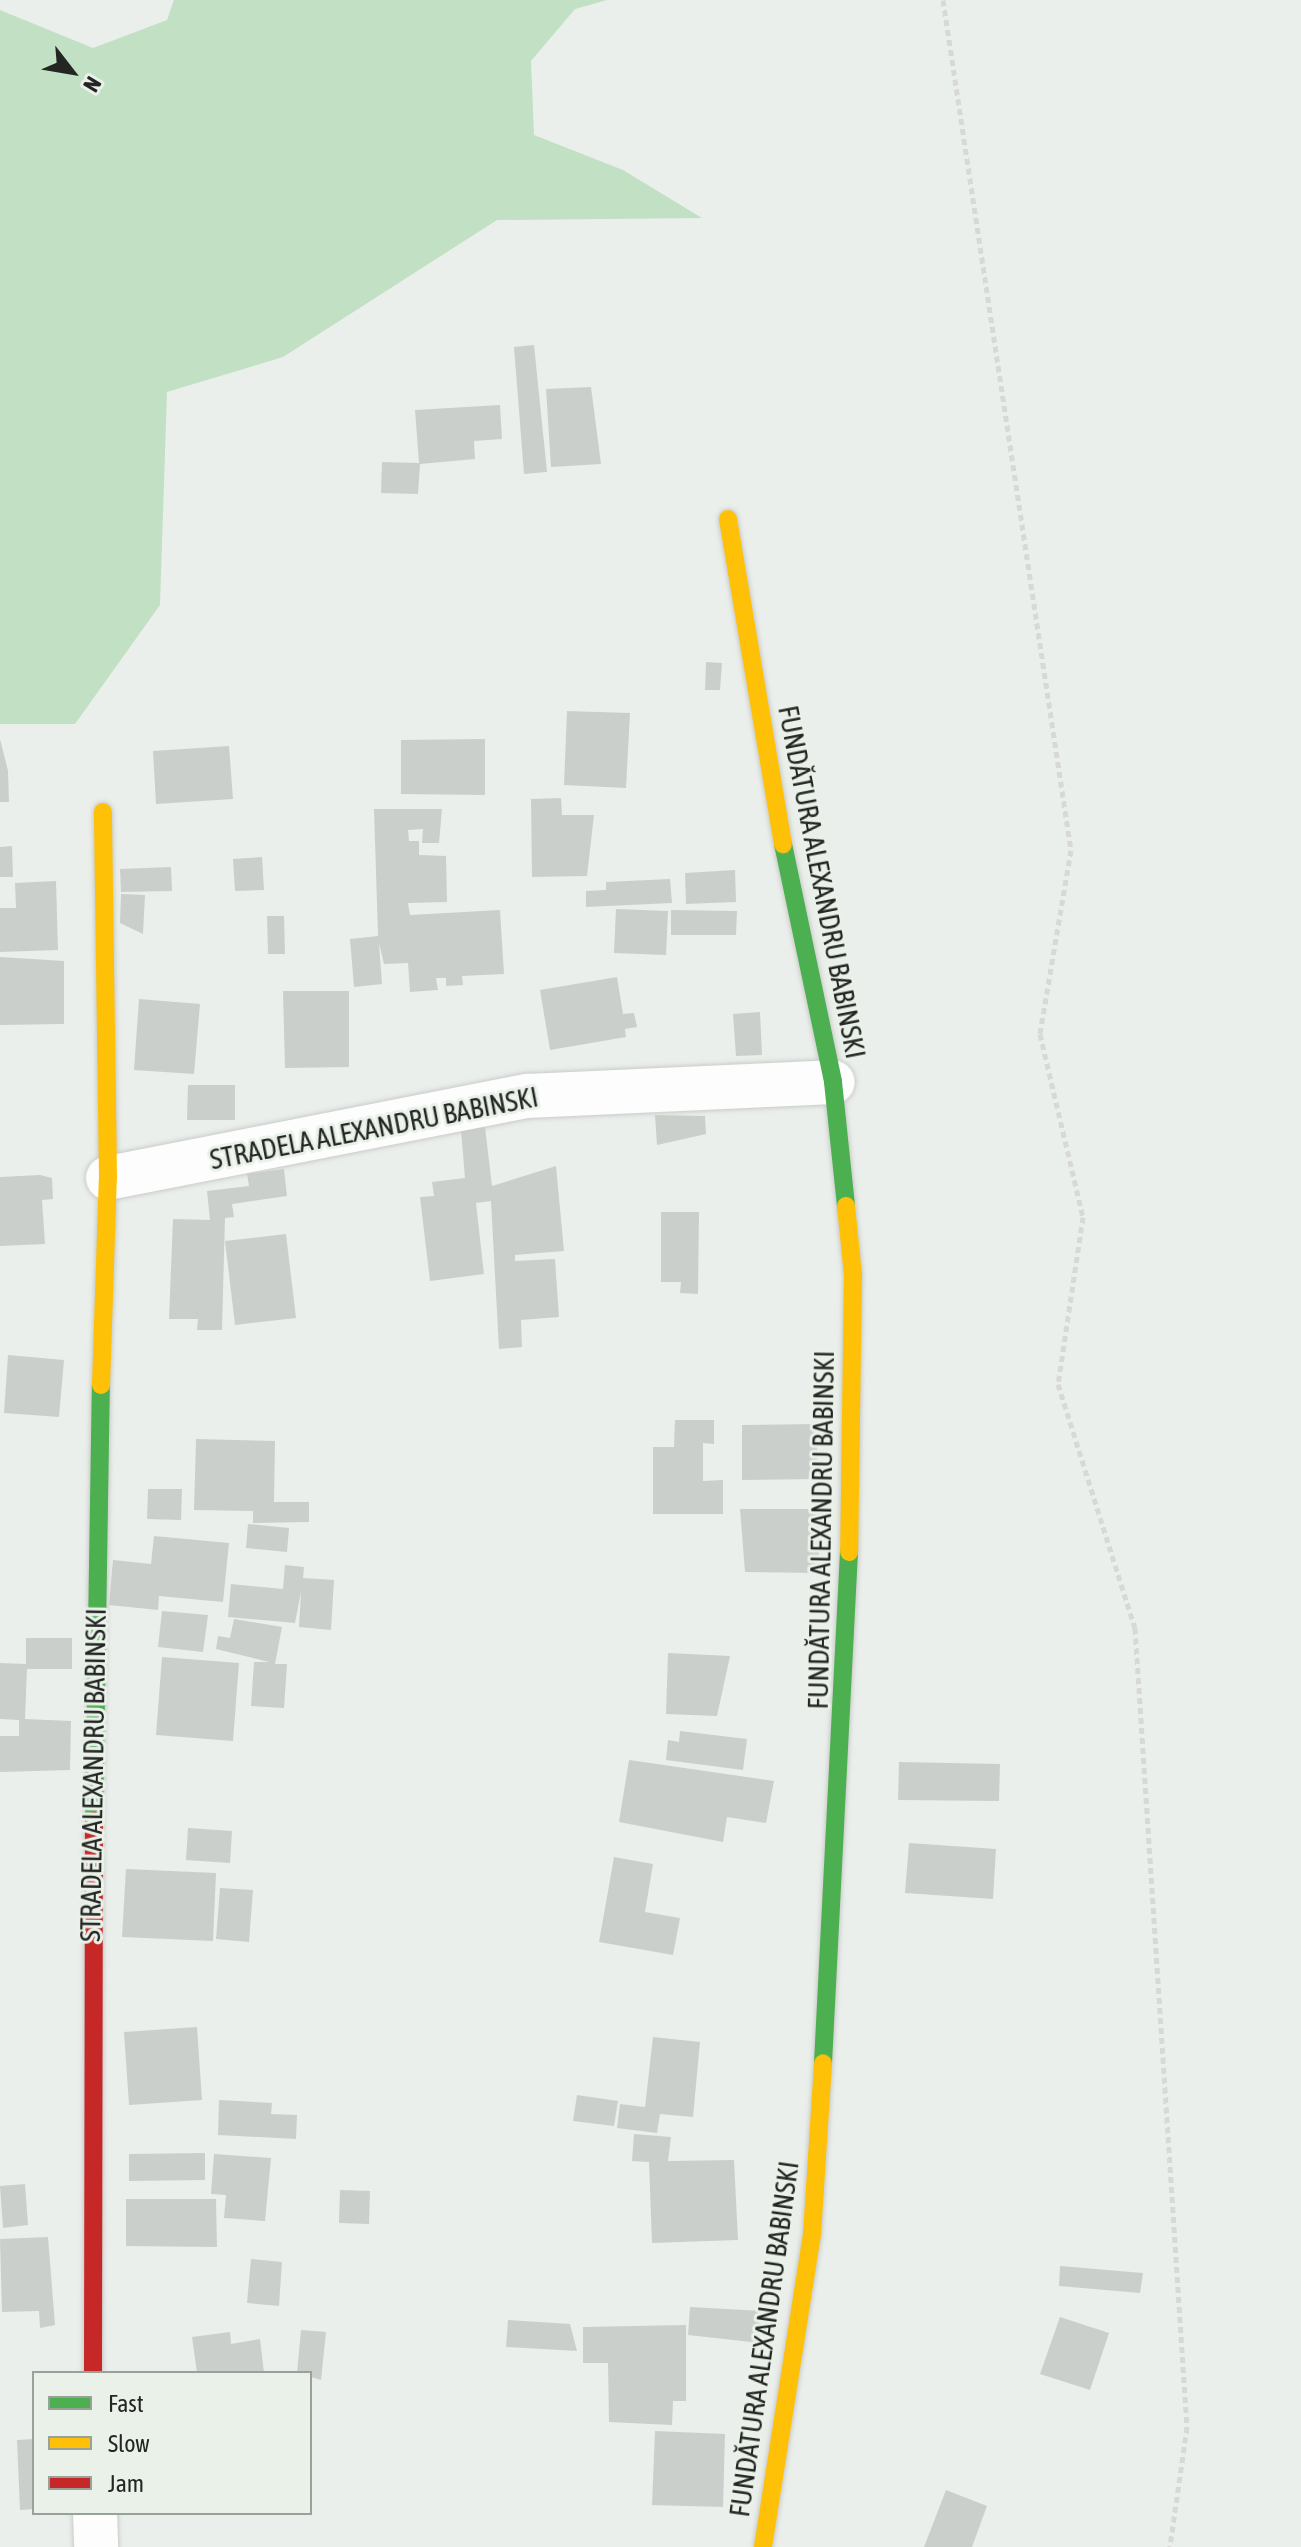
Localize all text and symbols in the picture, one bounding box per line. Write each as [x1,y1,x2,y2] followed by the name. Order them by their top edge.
[32,32,112,112] north arrow
[78,72,107,97] text: N
[771,703,873,1061] street label: FUNDĂTURA ALEXANDRU BABINSKI
[207,1080,541,1176] street label: STRADELA ALEXANDRU BABINSKI
[801,1350,841,1710] street label: FUNDĂTURA ALEXANDRU BABINSKI
[73,1608,113,1942] street label: STRADELA ALEXANDRU BABINSKI
[722,2159,806,2519] street label: FUNDĂTURA ALEXANDRU BABINSKI
[32,2371,312,2515] legend
[108,2390,144,2417] text: Fast
[108,2430,150,2457] text: Slow
[108,2470,144,2497] text: Jam

